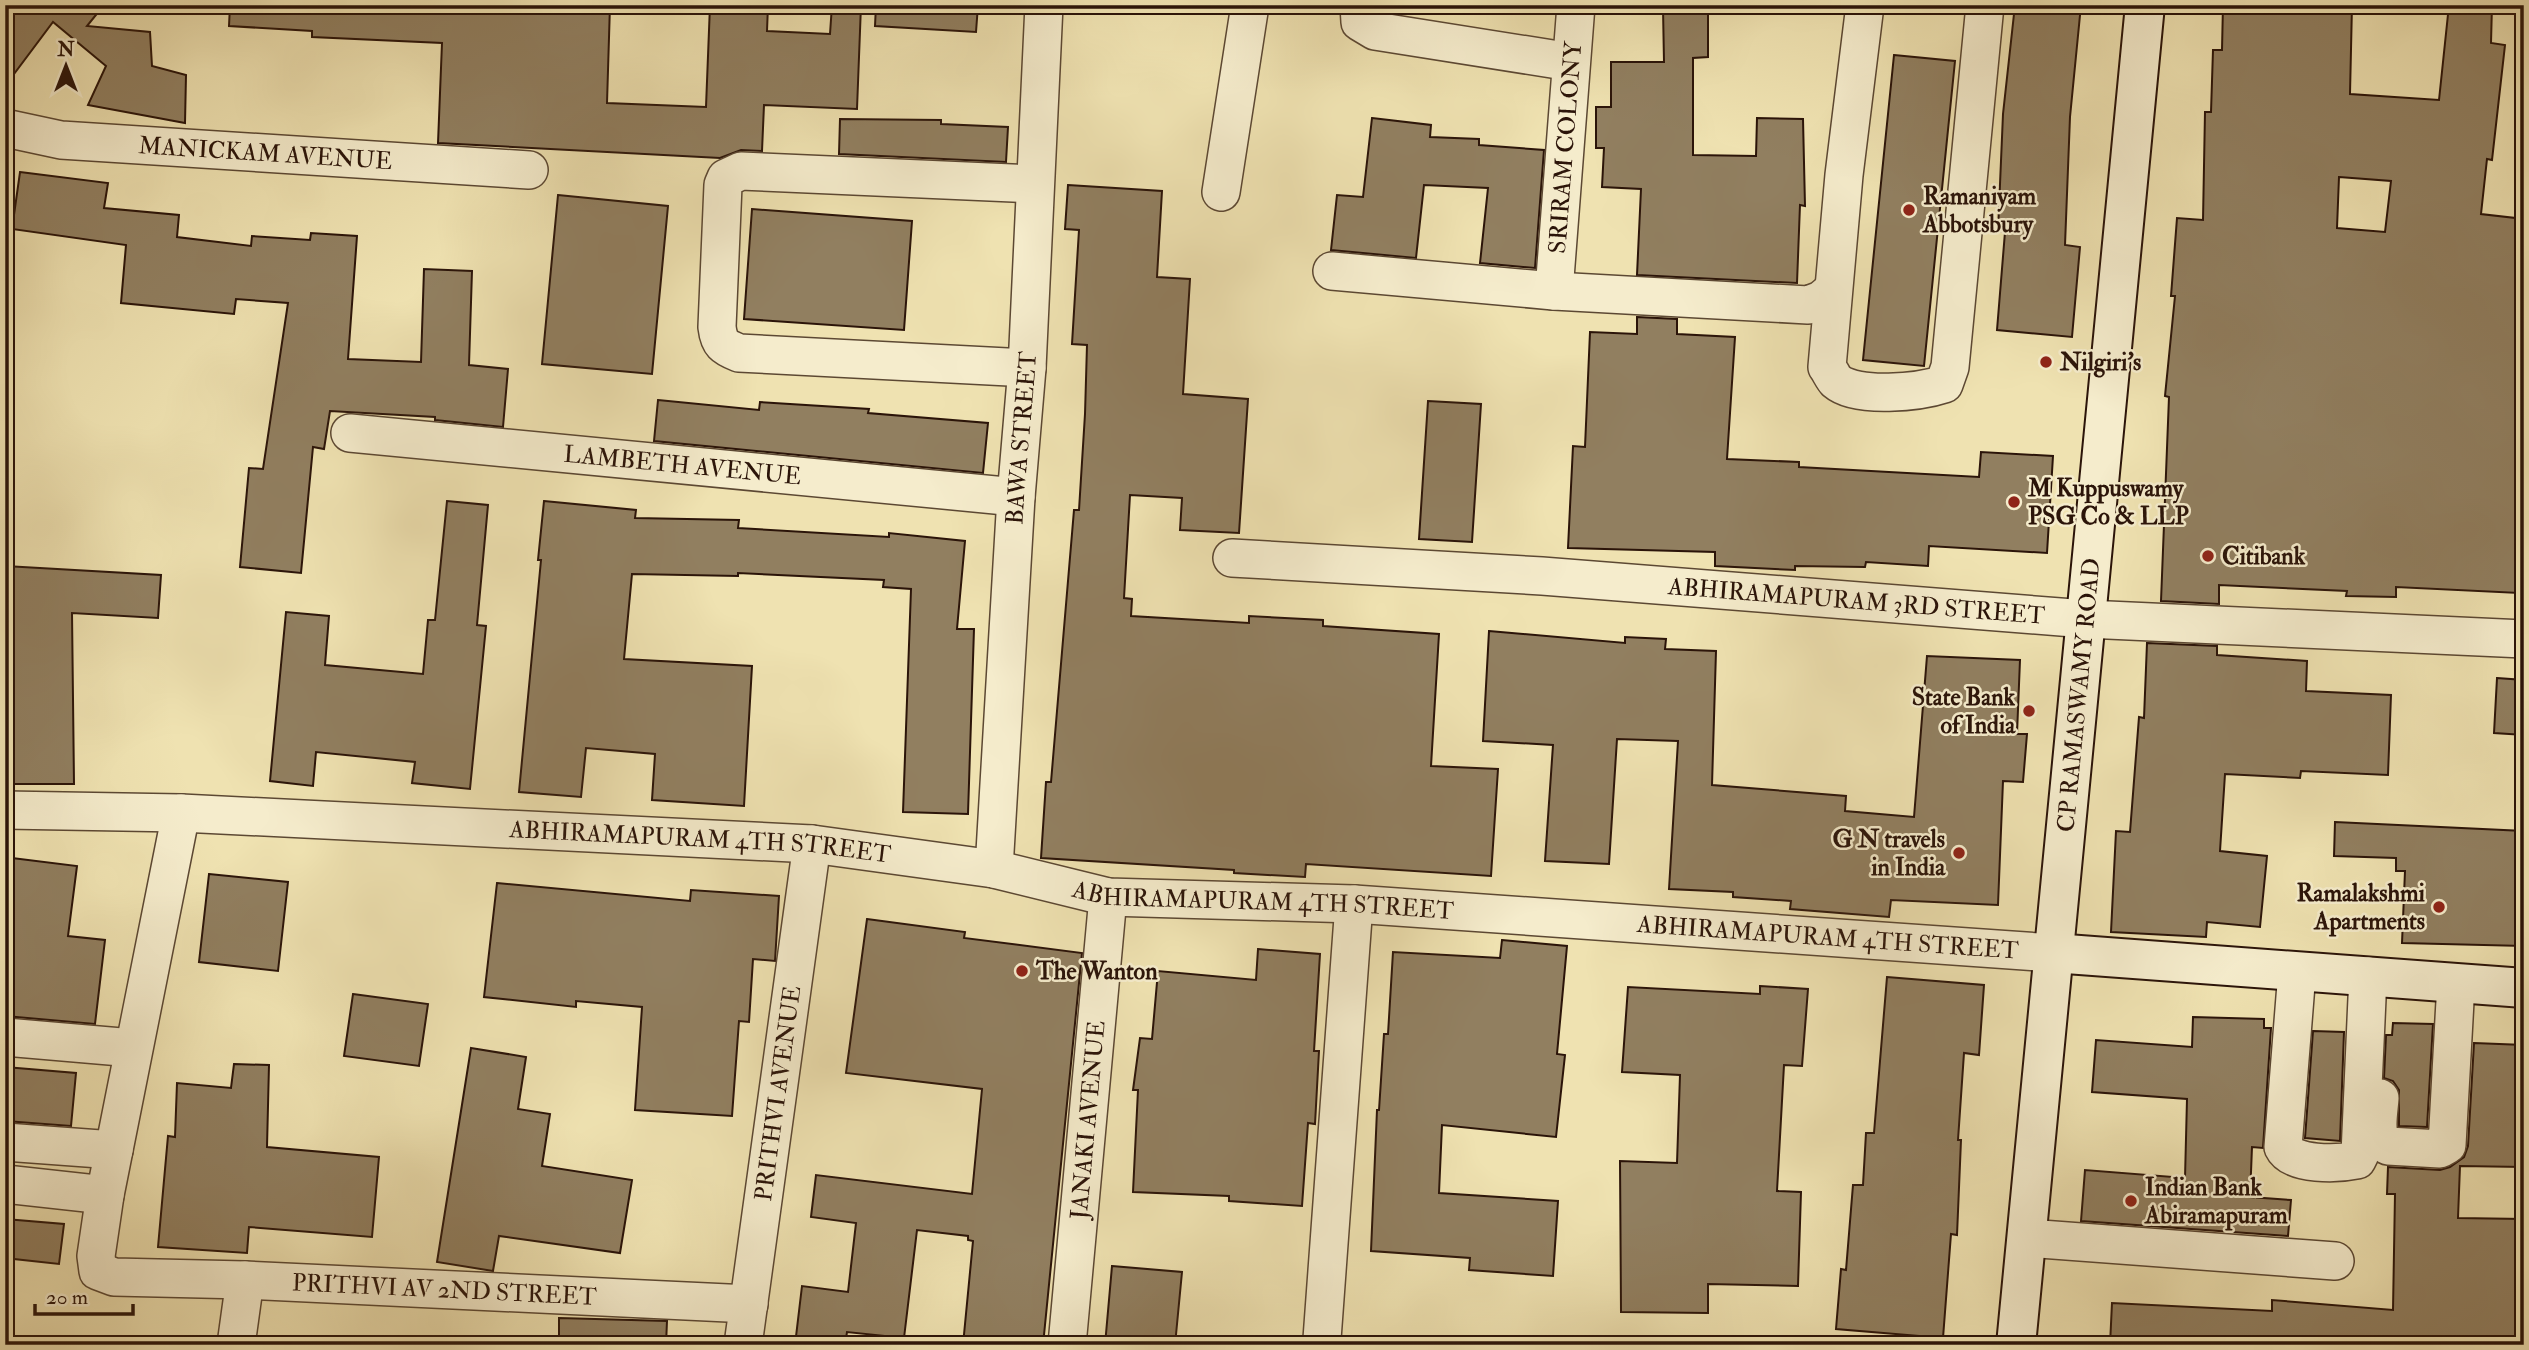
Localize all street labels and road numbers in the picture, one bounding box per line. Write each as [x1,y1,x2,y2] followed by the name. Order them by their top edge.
[1541,40,1589,255] street label: SRIRAM COLONY
[137,129,393,177] street label: MANICKAM AVENUE
[999,350,1043,525] street label: BAWA STREET
[562,438,803,492] street label: LAMBETH AVENUE
[2050,557,2107,833] street label: CP RAMASWAMY ROAD
[1666,570,2046,631] street label: ABHIRAMAPURAM 3RD STREET
[508,814,893,870] street label: ABHIRAMAPURAM 4TH STREET
[1068,873,1455,926] street label: ABHIRAMAPURAM 4TH STREET
[1635,908,2020,966] street label: ABHIRAMAPURAM 4TH STREET
[747,984,808,1203] street label: PRITHVI AVENUE
[1063,1019,1112,1222] street label: JANAKI AVENUE
[291,1267,598,1312] street label: PRITHVI AV 2ND STREET

